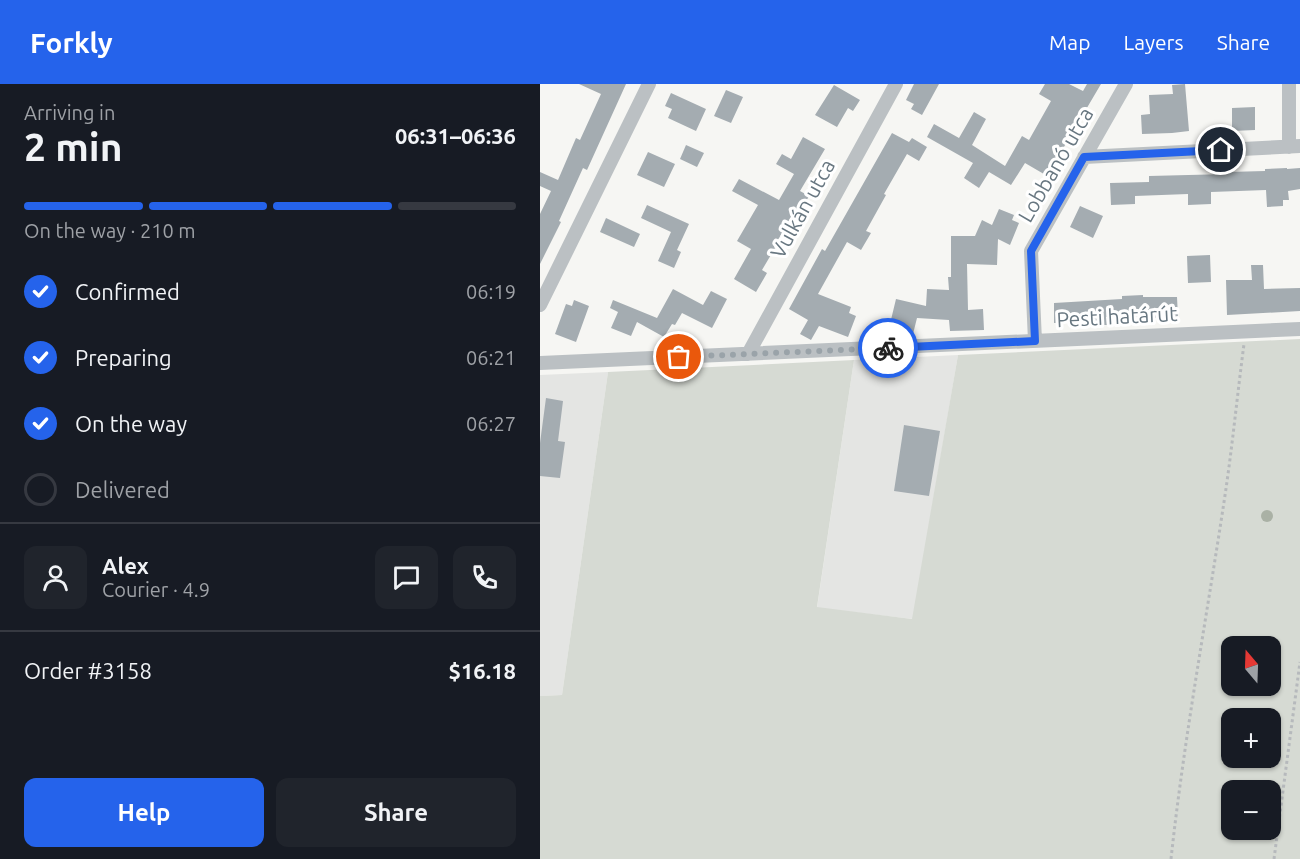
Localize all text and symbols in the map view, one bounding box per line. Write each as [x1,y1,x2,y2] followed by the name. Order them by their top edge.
[30,27,113,58] text: Forkly
[1049,30,1090,54] text: Map
[1123,30,1184,54] text: Layers
[1217,30,1270,54] text: Share
[24,101,115,124] text: Arriving in
[1013,103,1098,226] street label: Lobbanó utca
[395,123,516,148] text: 06:31–06:36
[1195,124,1246,175] pin
[24,125,123,168] text: 2 min
[1204,133,1237,166] icon: home
[765,155,839,262] street label: Vulkán utca
[24,219,196,242] text: On the way · 210 m
[24,275,57,308] icon: check
[75,279,180,304] text: Confirmed
[466,280,516,303] text: 06:19
[1056,301,1178,331] street label: Pesti határút
[858,318,918,378] courier
[653,331,704,382] pin
[872,332,905,365] icon: bike
[662,340,695,373] icon: bag
[24,341,57,374] icon: check
[75,345,172,370] text: Preparing
[466,346,516,369] text: 06:21
[24,407,57,440] icon: check
[75,411,187,436] text: On the way
[466,412,516,435] text: 06:27
[75,477,170,502] text: Delivered
[24,546,87,609] button: person
[375,546,438,609] button: chat
[453,546,516,609] button: phone
[102,553,149,578] text: Alex
[102,578,210,601] text: Courier · 4.9
[1221,636,1281,696] north arrow
[1221,636,1281,840] map controls
[24,658,152,683] text: Order #3158
[449,658,516,683] text: $16.18
[1221,708,1281,768] button: +
[24,778,264,847] button: Help
[276,778,516,847] button: Share
[1221,780,1281,840] button: −

